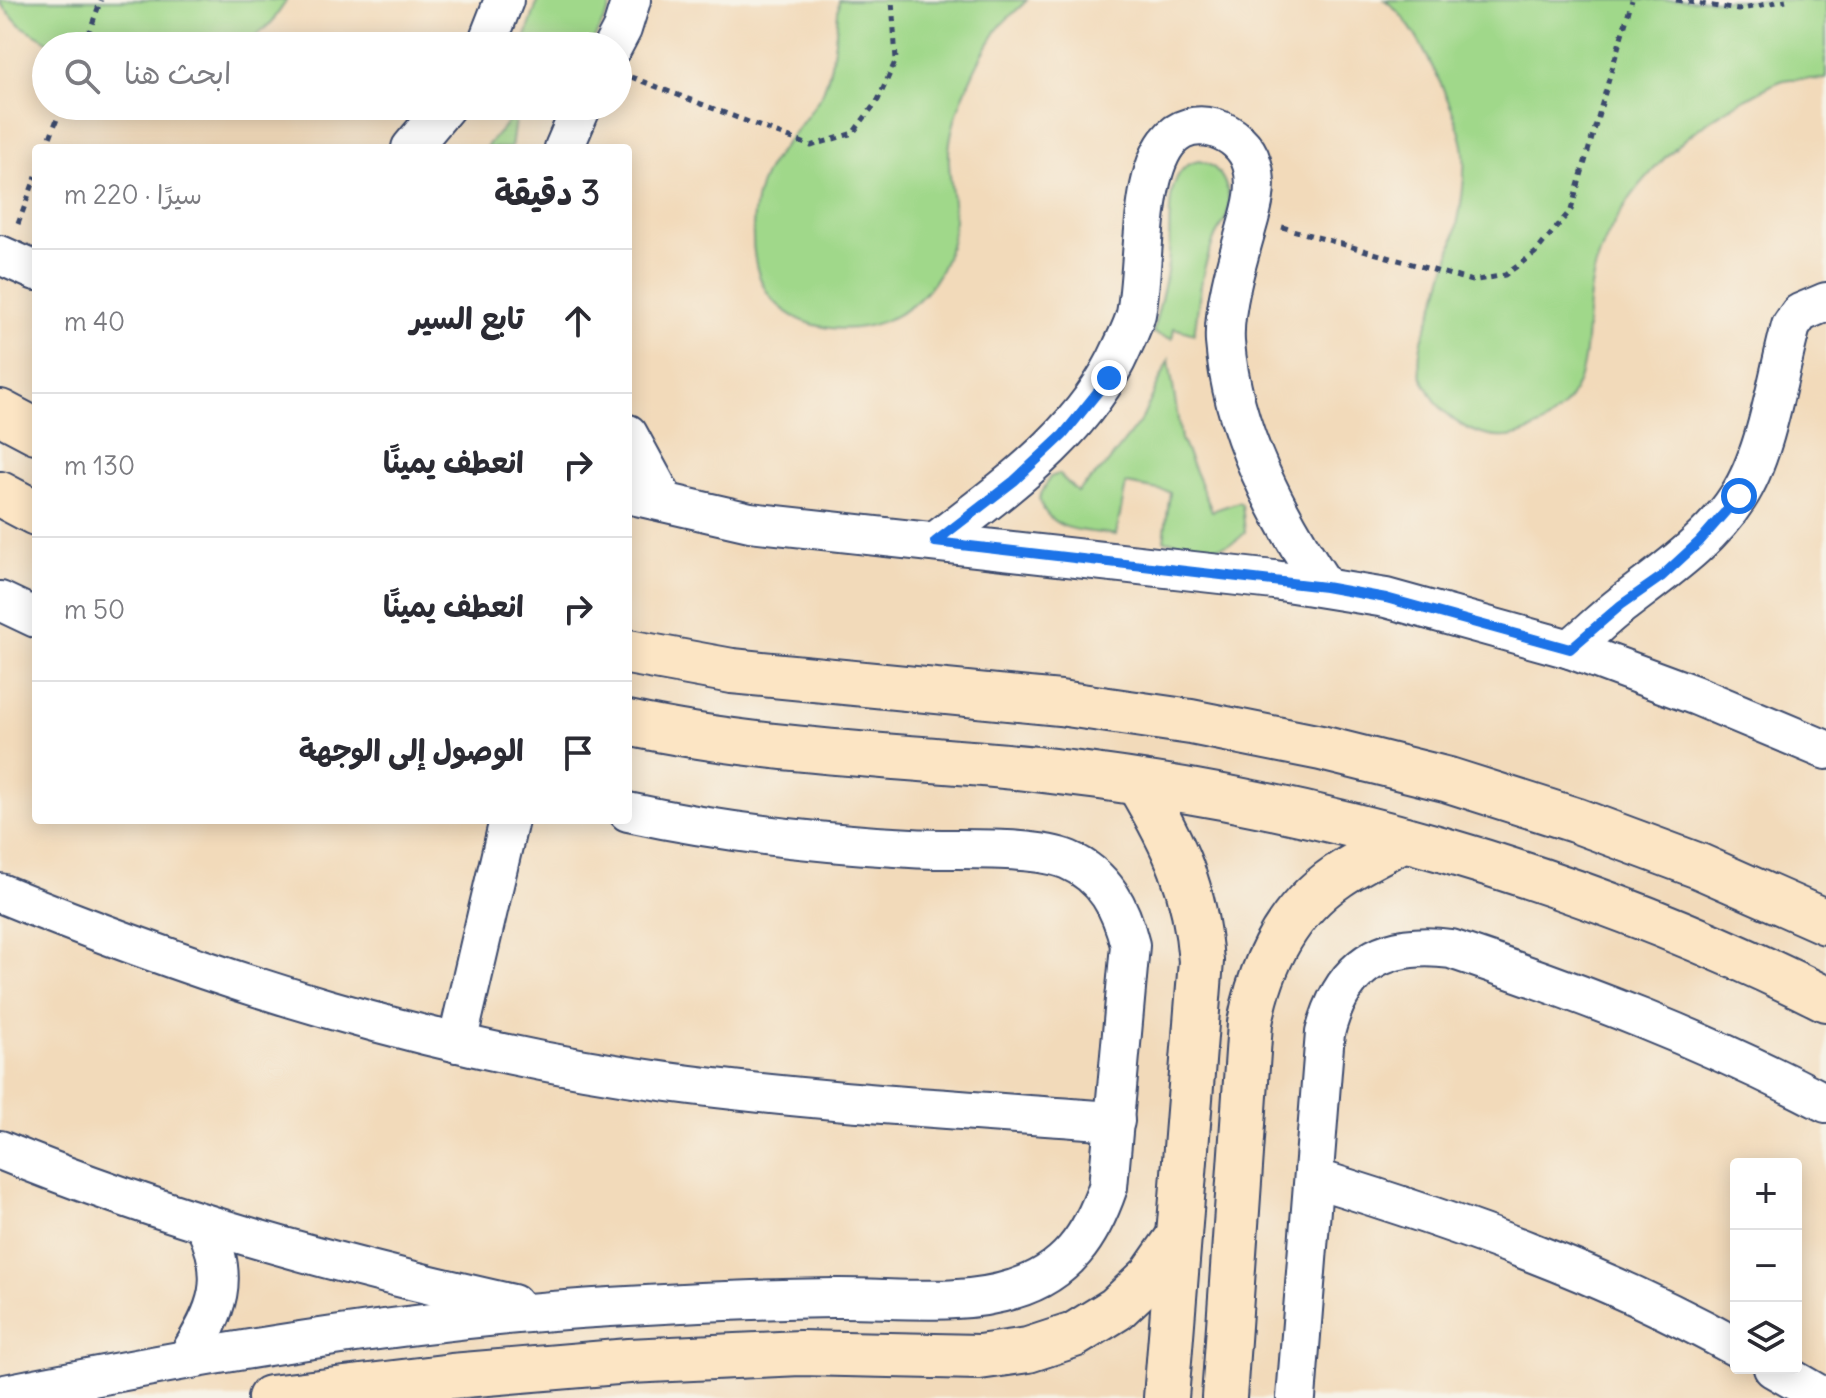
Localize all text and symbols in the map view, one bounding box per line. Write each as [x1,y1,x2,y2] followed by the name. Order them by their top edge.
[32,32,632,120] search box
[60,54,104,98] icon: search
[124,54,231,92] text: ابحث هنا
[494,171,600,214] text: 3 دقيقة
[64,178,202,211] text: سيرًا · 220 m
[410,299,524,337] text: تابع السير
[556,299,600,343] icon: ahead
[64,305,125,338] text: 40 m
[1091,360,1127,396] route end
[383,443,524,481] text: انعطف يمينًا
[556,443,600,487] icon: right
[64,449,135,482] text: 130 m
[1721,478,1757,514] route start
[383,587,524,625] text: انعطف يمينًا
[556,587,600,631] icon: right
[64,593,125,626] text: 50 m
[299,731,524,769] text: الوصول إلى الوجهة
[556,731,600,775] icon: arrive
[1730,1158,1802,1374] map controls
[1730,1158,1802,1230] button: +
[1730,1230,1802,1302] button: −
[1730,1302,1802,1374] button: layers

